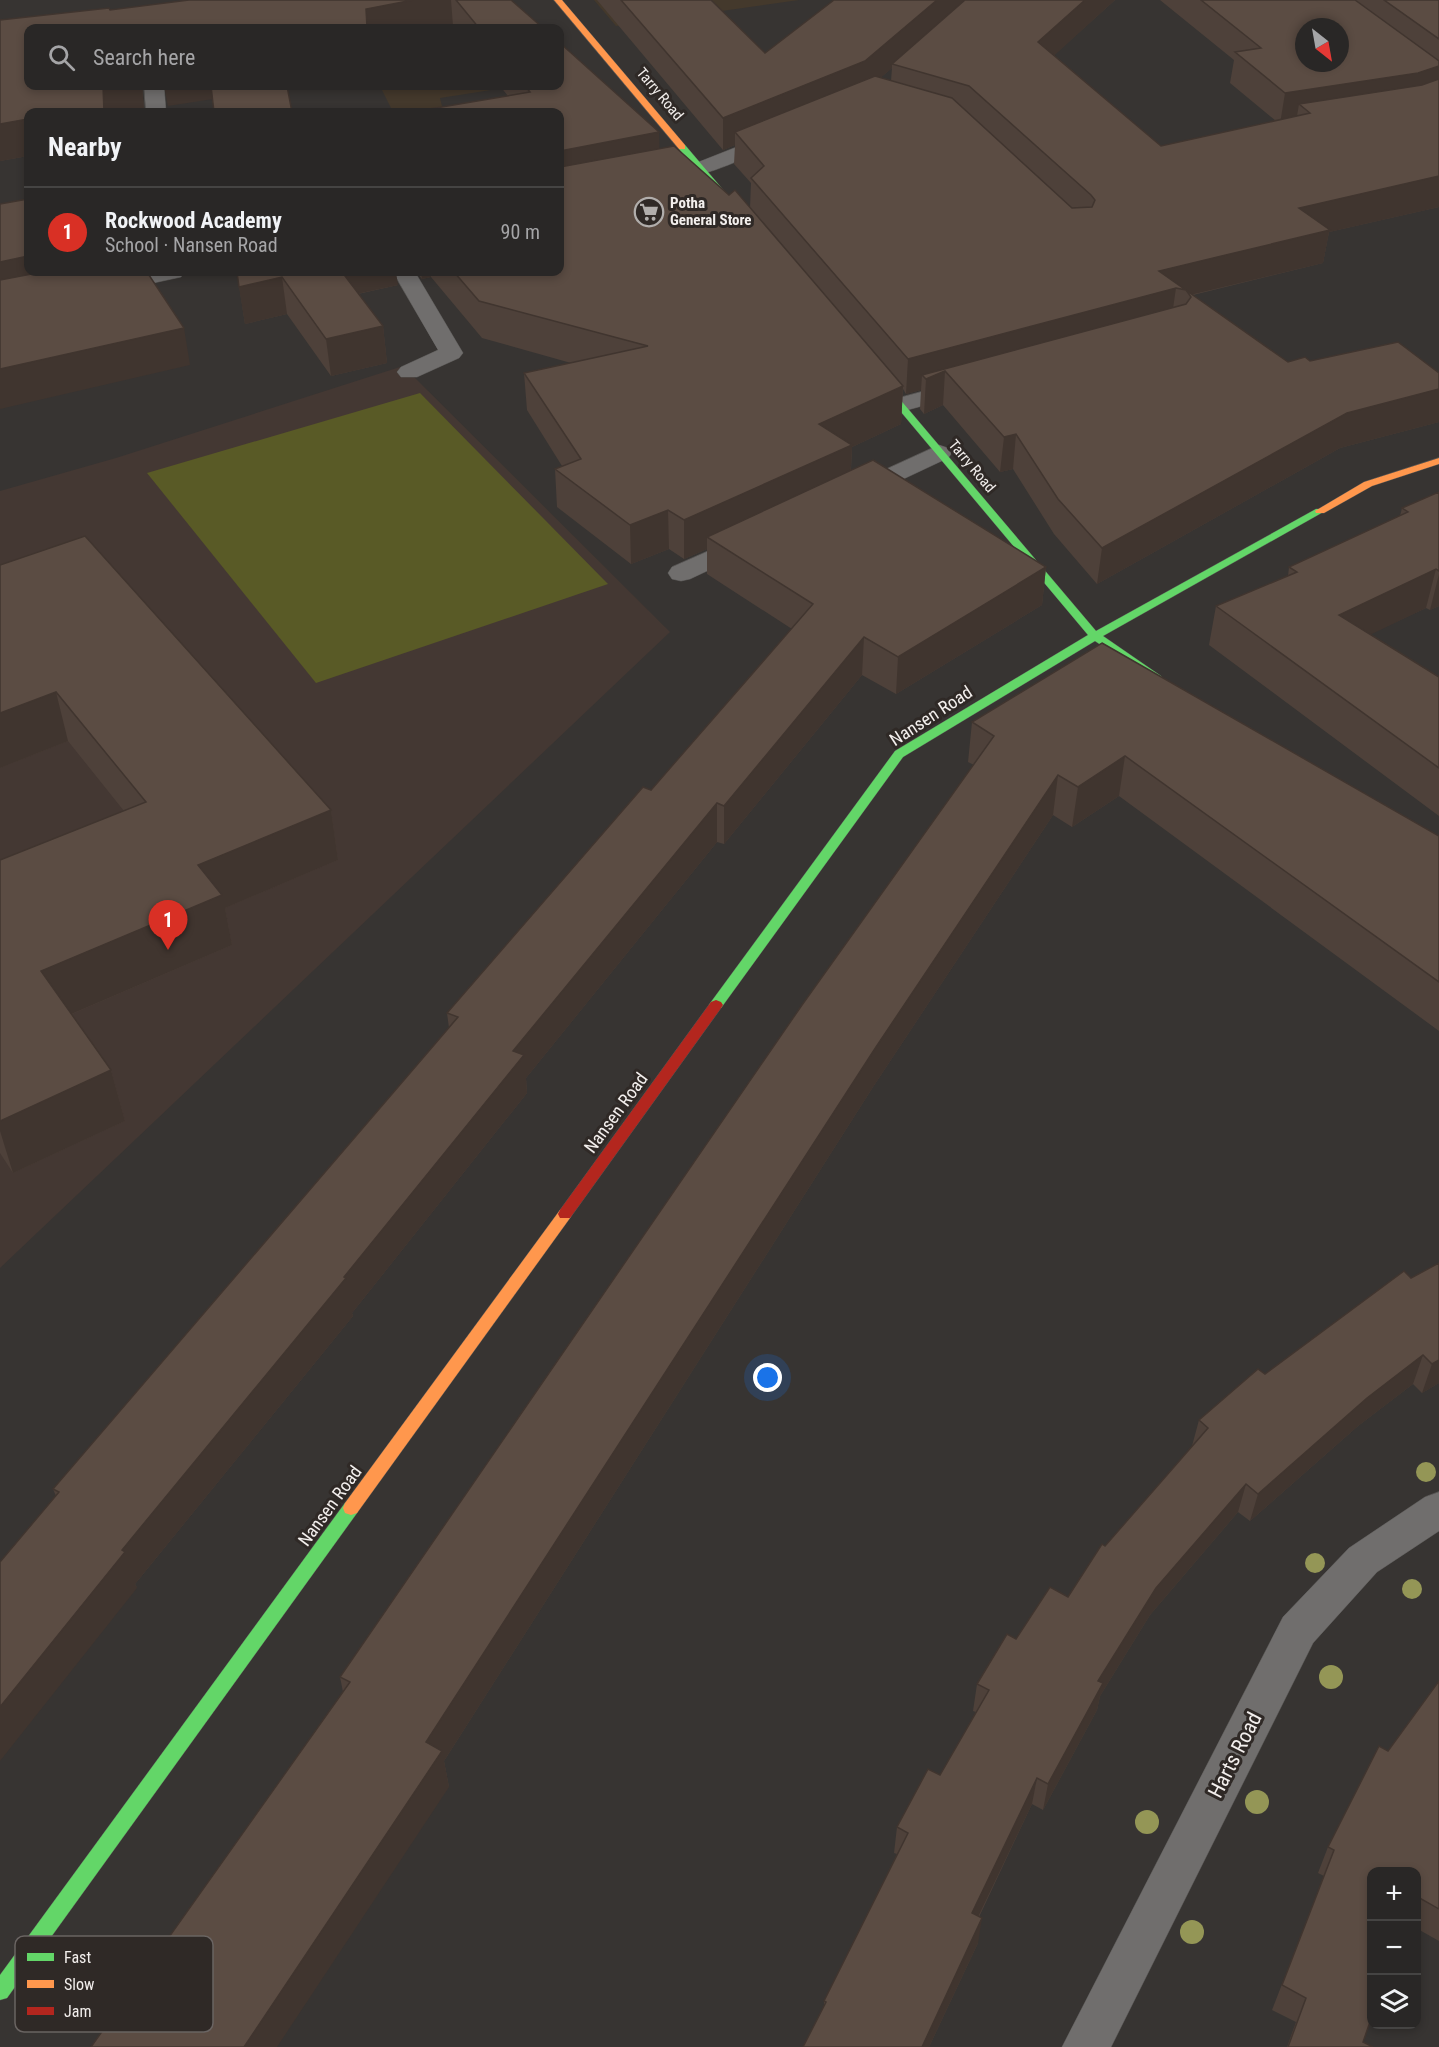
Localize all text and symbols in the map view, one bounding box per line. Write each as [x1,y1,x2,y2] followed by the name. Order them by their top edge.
[1295,18,1349,72] north arrow
[24,24,564,90] search box
[45,41,78,74] icon: search
[93,45,195,70] text: Search here
[633,64,687,124] street label: Tarry Road
[48,132,122,162] text: Nearby
[670,194,752,229] place label: Potha General Store
[633,196,665,228] supermarket icon: Potha General Store
[105,208,282,233] text: Rockwood Academy
[62,220,73,244] text: 1
[501,220,540,244] text: 90 m
[105,233,278,257] text: School · Nansen Road
[945,436,999,496] street label: Tarry Road
[886,681,976,750] street label: Nansen Road
[148,900,188,950] pin: 1
[579,1068,652,1157] street label: Nansen Road
[753,1363,782,1392] your location
[293,1461,366,1550] street label: Nansen Road
[1203,1708,1267,1802] street label: Harts Road
[1367,1867,1421,2029] map controls
[1367,1867,1421,1921] button: +
[1367,1921,1421,1975] button: −
[15,1936,213,2032] legend
[64,1948,91,1967] text: Fast
[64,1975,94,1994] text: Slow
[1367,1975,1421,2029] button: layers
[64,2002,91,2021] text: Jam

